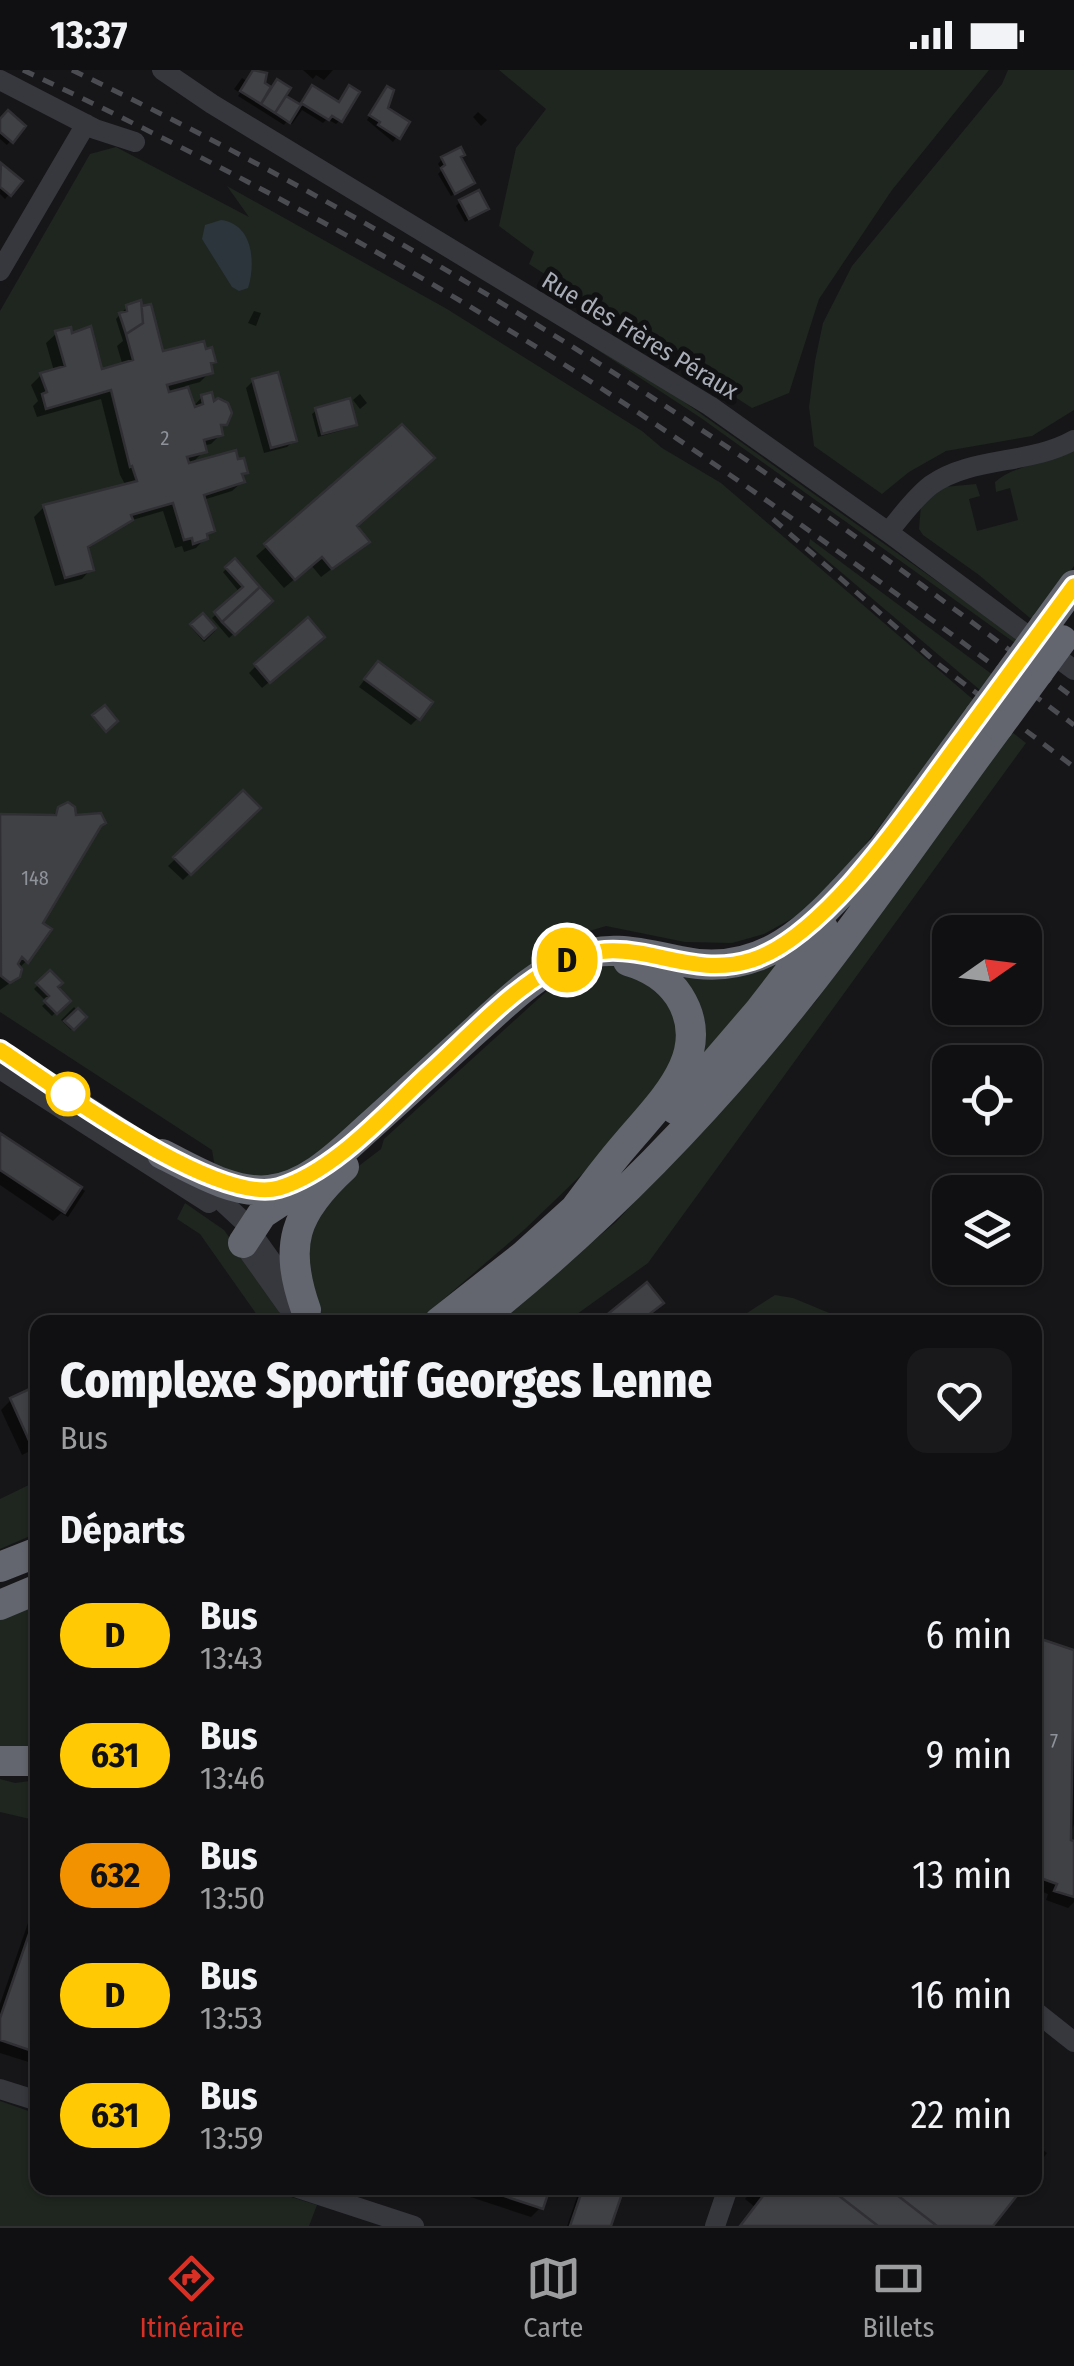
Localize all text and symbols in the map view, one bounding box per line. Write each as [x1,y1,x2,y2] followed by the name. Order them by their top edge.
[50,12,127,58] text: 13:37
[536,266,744,406] street label: Rue des Frères Péraux
[161,426,170,450] house number: 2
[21,866,49,890] house number: 148
[932,915,1042,1025] north arrow
[932,915,1042,1285] map controls
[534,928,600,992] line badge: D
[557,939,577,981] text: D
[932,1045,1042,1155] button: locate
[47,1073,89,1115] unlabelled marker
[932,1175,1042,1285] button: layers
[907,1348,1012,1453] button: heart
[60,1352,712,1410] text: Complexe Sportif Georges Lenne
[60,1419,108,1457] text: Bus
[60,1507,185,1553] text: Départs
[200,1593,258,1639] text: Bus
[925,1612,1012,1658] text: 6 min
[105,1614,125,1656] text: D
[200,1639,263,1677] text: 13:43
[200,1713,258,1759] text: Bus
[1050,1729,1058,1753] house number: 7
[926,1732,1012,1778] text: 9 min
[91,1734,139,1776] text: 631
[200,1759,265,1797] text: 13:46
[200,1833,258,1879] text: Bus
[912,1852,1012,1898] text: 13 min
[90,1854,140,1896] text: 632
[200,1879,265,1917] text: 13:50
[200,1953,258,1999] text: Bus
[911,1972,1012,2018] text: 16 min
[105,1974,125,2016] text: D
[200,1999,263,2037] text: 13:53
[200,2073,258,2119] text: Bus
[911,2092,1012,2138] text: 22 min
[91,2094,139,2136] text: 631
[200,2119,264,2157] text: 13:59
[140,2251,244,2344] tab: Itinéraire
[523,2251,583,2344] tab: Carte
[862,2251,934,2344] tab: Billets

